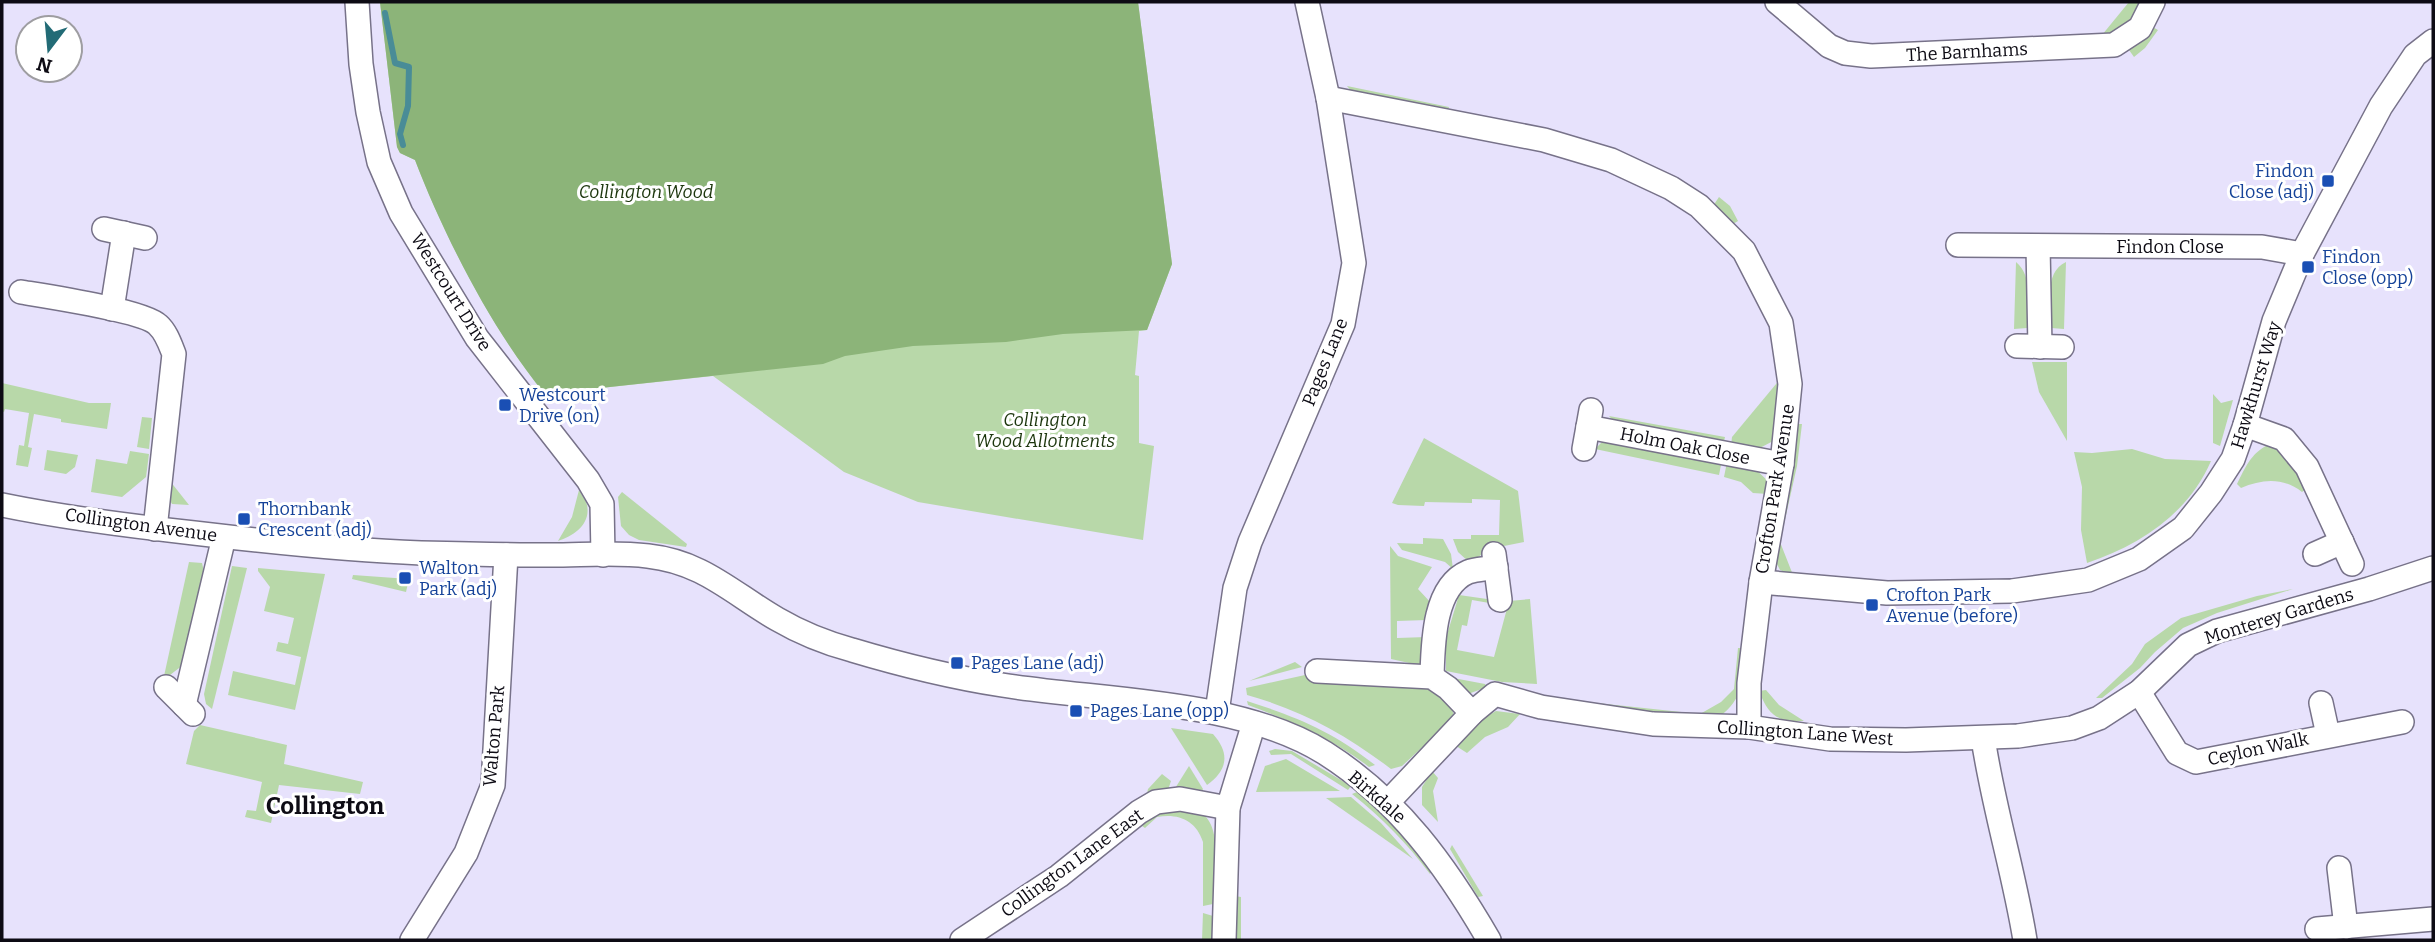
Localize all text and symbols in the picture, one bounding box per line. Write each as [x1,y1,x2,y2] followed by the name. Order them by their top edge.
[14,14,84,84] north arrow
[1906,38,2028,66] street label: The Barnhams
[34,52,55,78] text: N
[2229,160,2315,203] place label: Findon Close (adj)
[2320,173,2336,189] marker: Findon Close (adj)
[579,181,714,203] park label: Collington Wood
[406,229,496,355] street label: Westcourt Drive
[2116,236,2224,258] street label: Findon Close
[2322,246,2413,289] place label: Findon Close (opp)
[2300,259,2316,275] marker: Findon Close (opp)
[1297,315,1353,409] street label: Pages Lane
[2226,318,2286,451] street label: Hawkhurst Way
[519,384,606,427] place label: Westcourt Drive (on)
[497,397,513,413] marker: Westcourt Drive (on)
[1751,402,1799,576] street label: Crofton Park Avenue
[975,409,1115,452] park label: Collington Wood Allotments
[1618,423,1752,469] street label: Holm Oak Close
[258,498,372,541] place label: Thornbank Crescent (adj)
[63,503,219,547] street label: Collington Avenue
[236,511,252,527] marker: Thornbank Crescent (adj)
[419,557,497,600] place label: Walton Park (adj)
[397,570,413,586] marker: Walton Park (adj)
[2202,583,2356,649] street label: Monterey Gardens
[1886,584,2018,627] place label: Crofton Park Avenue (before)
[1864,597,1880,613] marker: Crofton Park Avenue (before)
[971,652,1104,674] place label: Pages Lane (adj)
[949,655,965,671] marker: Pages Lane (adj)
[479,684,509,788] street label: Walton Park
[1090,700,1229,722] place label: Pages Lane (opp)
[1068,703,1084,719] marker: Pages Lane (opp)
[1716,716,1894,750] street label: Collington Lane West
[2206,727,2311,770] street label: Ceylon Walk
[1344,766,1410,828] street label: Birkdale
[266,792,385,820] district label: Collington
[997,804,1148,922] street label: Collington Lane East

